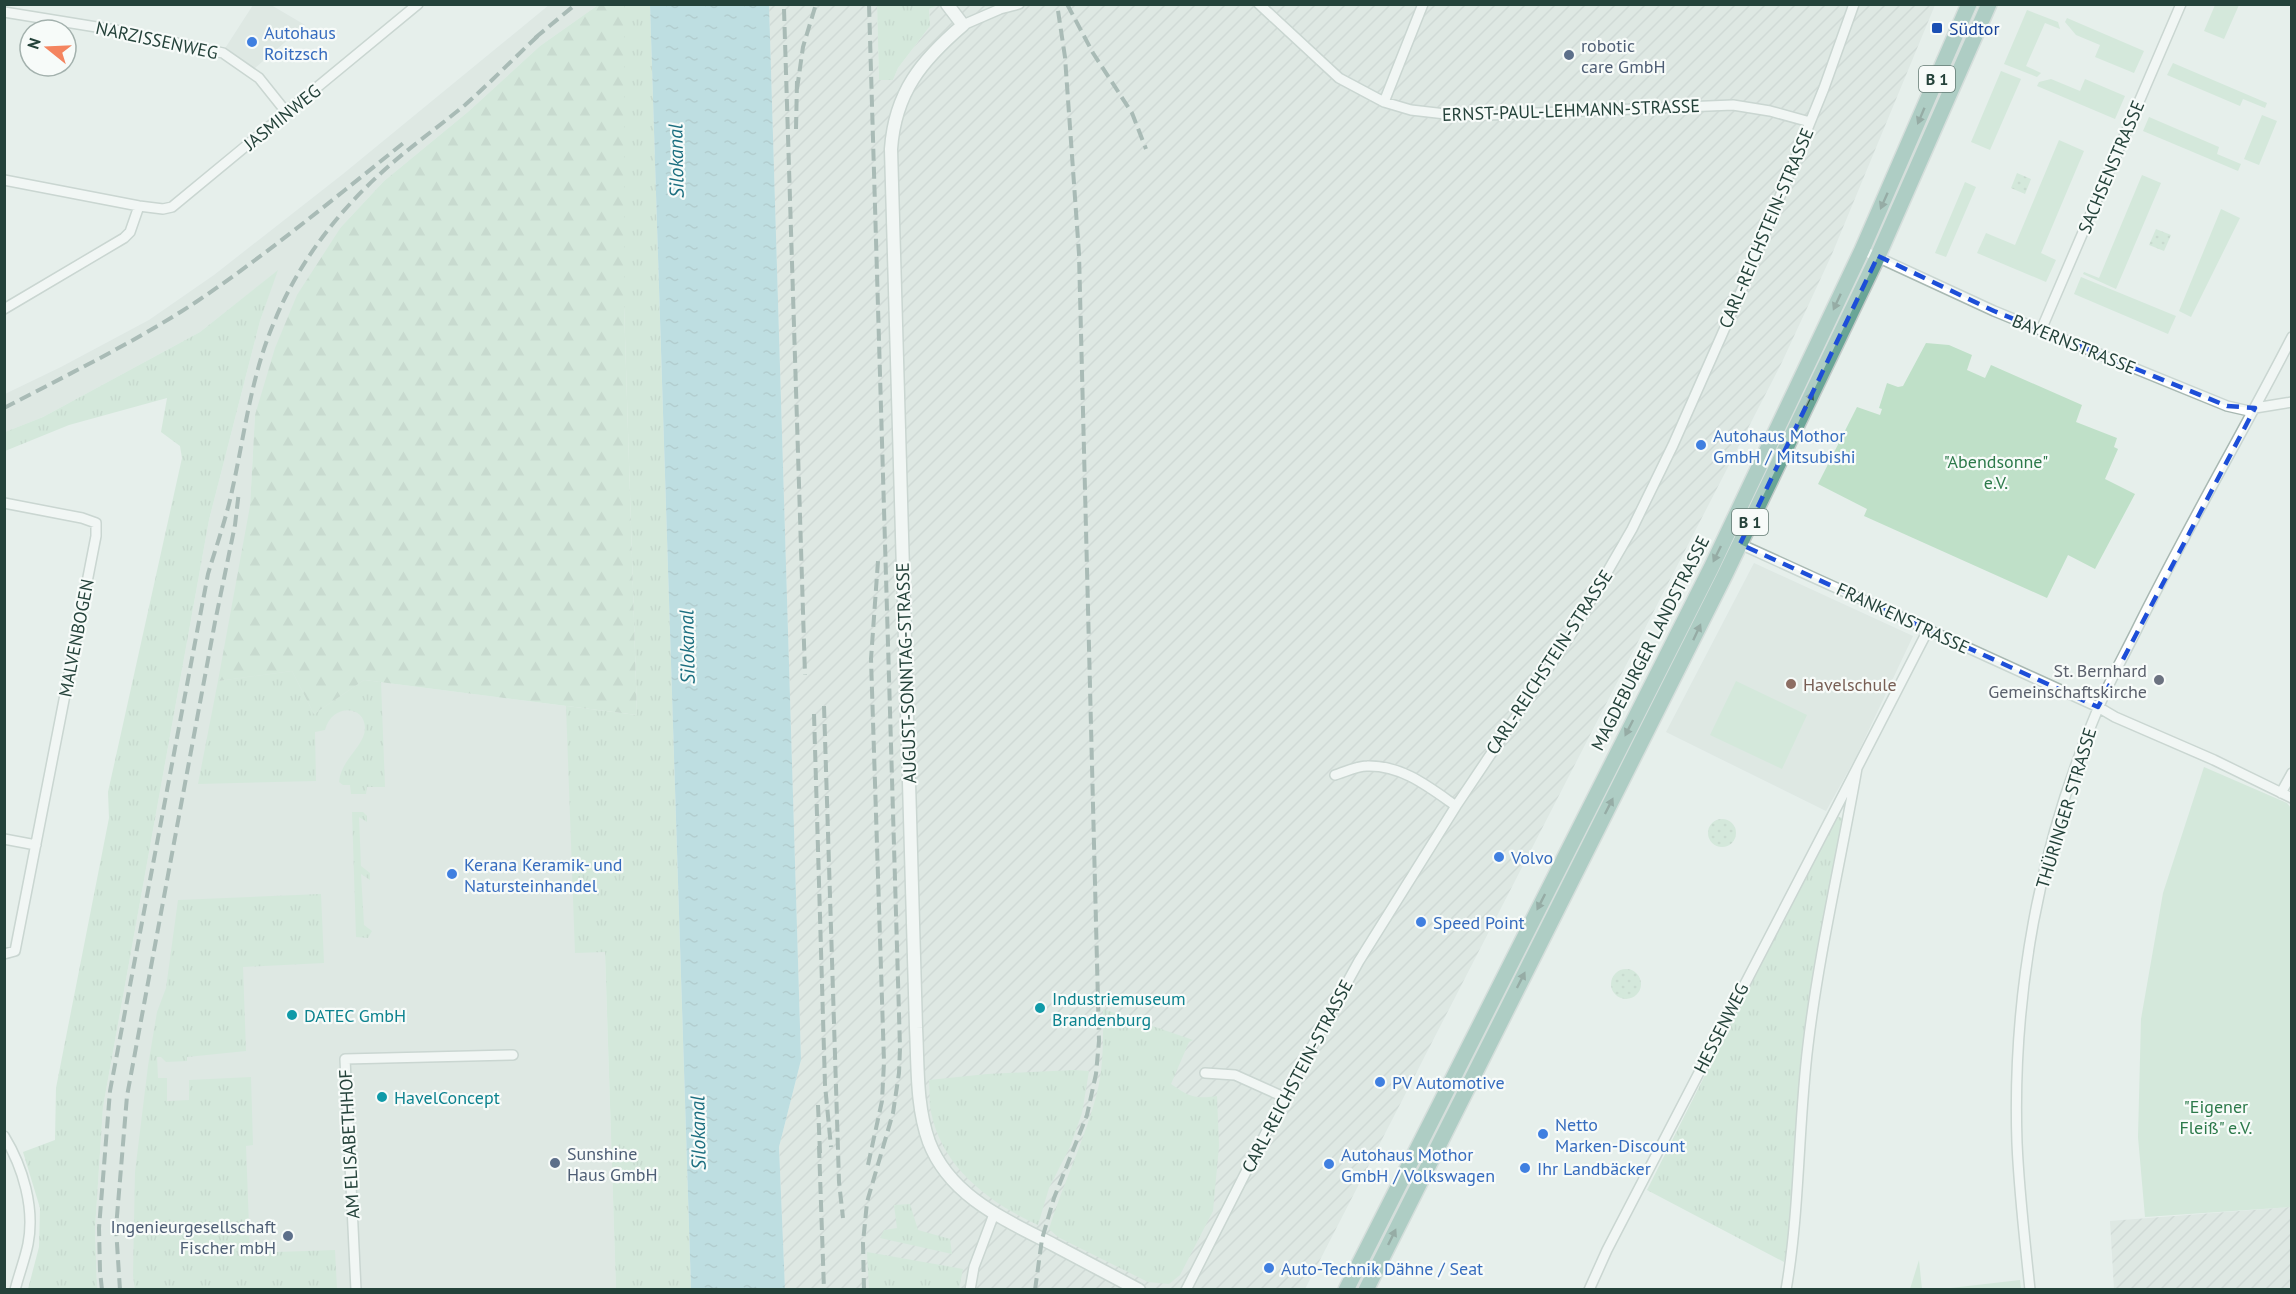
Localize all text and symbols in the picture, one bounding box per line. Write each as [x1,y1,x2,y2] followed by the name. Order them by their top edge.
[94,16,220,64] street label: NARZISSENWEG
[1949,17,2000,40] place label: Südtor
[18,18,78,78] north arrow
[264,21,336,65] place label: Autohaus Roitzsch
[1930,21,1944,35] marker: Südtor
[1581,34,1666,78] place label: robotic care GmbH
[23,35,45,51] text: N
[245,35,259,49] marker: Autohaus Roitzsch
[1562,48,1576,62] marker: robotic care GmbH
[1919,66,1955,92] road number: B 1
[238,79,325,156] street label: JASMINWEG
[1442,94,1700,126] street label: ERNST-PAUL-LEHMANN-STRASSE
[2073,97,2149,237] street label: SACHSENSTRASSE
[1916,108,1926,126] one-way arrow
[662,123,690,198] water label: Silokanal
[1713,124,1819,332] street label: CARL-REICHSTEIN-STRASSE
[1879,193,1889,211] one-way arrow
[1833,294,1842,311] one-way arrow
[2009,309,2139,379] street label: BAYERNSTRASSE
[1805,391,1814,408] one-way arrow
[1713,424,1856,468] place label: Autohaus Mothor GmbH / Mitsubishi
[1694,438,1708,452] marker: Autohaus Mothor GmbH / Mitsubishi
[1944,450,2048,494] park label: "Abendsonne" e.V.
[1732,509,1768,535] road number: B 1
[1586,532,1714,754] street label: MAGDEBURGER LANDSTRASSE
[1713,546,1722,563] one-way arrow
[891,562,921,784] street label: AUGUST-SONNTAG-STRASSE
[1481,565,1617,759] street label: CARL-REICHSTEIN-STRASSE
[53,577,99,699] street label: MALVENBOGEN
[1833,577,1973,659] street label: FRANKENSTRASSE
[673,609,701,684] water label: Silokanal
[1692,623,1701,640] one-way arrow
[1988,659,2147,703] place label: St. Bernhard Gemeinschaftskirche
[1803,673,1897,696] place label: Havelschule
[2152,673,2166,687] marker: St. Bernhard Gemeinschaftskirche
[1784,677,1798,691] marker: Havelschule
[1625,720,1634,737] one-way arrow
[2031,725,2101,891] street label: THÜRINGER STRASSE
[1604,797,1614,814] one-way arrow
[1510,846,1553,869] place label: Volvo
[1492,850,1506,864] marker: Volvo
[464,853,623,897] place label: Kerana Keramik- und Natursteinhandel
[445,867,459,881] marker: Kerana Keramik- und Natursteinhandel
[1536,894,1546,911] one-way arrow
[1433,911,1525,934] place label: Speed Point
[1414,915,1428,929] marker: Speed Point
[1516,971,1526,988] one-way arrow
[1236,975,1358,1177] street label: CARL-REICHSTEIN-STRASSE
[1688,979,1754,1077] street label: HESSENWEG
[1052,987,1186,1031] place label: Industriemuseum Brandenburg
[1033,1001,1047,1015] marker: Industriemuseum Brandenburg
[304,1004,406,1027] place label: DATEC GmbH
[285,1008,299,1022] marker: DATEC GmbH
[334,1069,364,1219] street label: AM ELISABETHHOF
[1392,1071,1505,1094] place label: PV Automotive
[1373,1075,1387,1089] marker: PV Automotive
[394,1086,500,1109] place label: HavelConcept
[375,1090,389,1104] marker: HavelConcept
[684,1095,712,1170] water label: Silokanal
[2180,1095,2252,1139] park label: "Eigener Fleiß" e.V.
[1555,1113,1685,1157] place label: Netto Marken-Discount
[1536,1127,1550,1141] marker: Netto Marken-Discount
[567,1142,658,1186] place label: Sunshine Haus GmbH
[1341,1143,1495,1187] place label: Autohaus Mothor GmbH / Volkswagen
[548,1156,562,1170] marker: Sunshine Haus GmbH
[1322,1157,1336,1171] marker: Autohaus Mothor GmbH / Volkswagen
[1537,1157,1651,1180] place label: Ihr Landbäcker
[1518,1161,1532,1175] marker: Ihr Landbäcker
[110,1215,276,1259] place label: Ingenieurgesellschaft Fischer mbH
[1387,1228,1397,1246] one-way arrow
[281,1229,295,1243] marker: Ingenieurgesellschaft Fischer mbH
[1281,1257,1483,1280] place label: Auto-Technik Dähne / Seat
[1262,1261,1276,1275] marker: Auto-Technik Dähne / Seat

